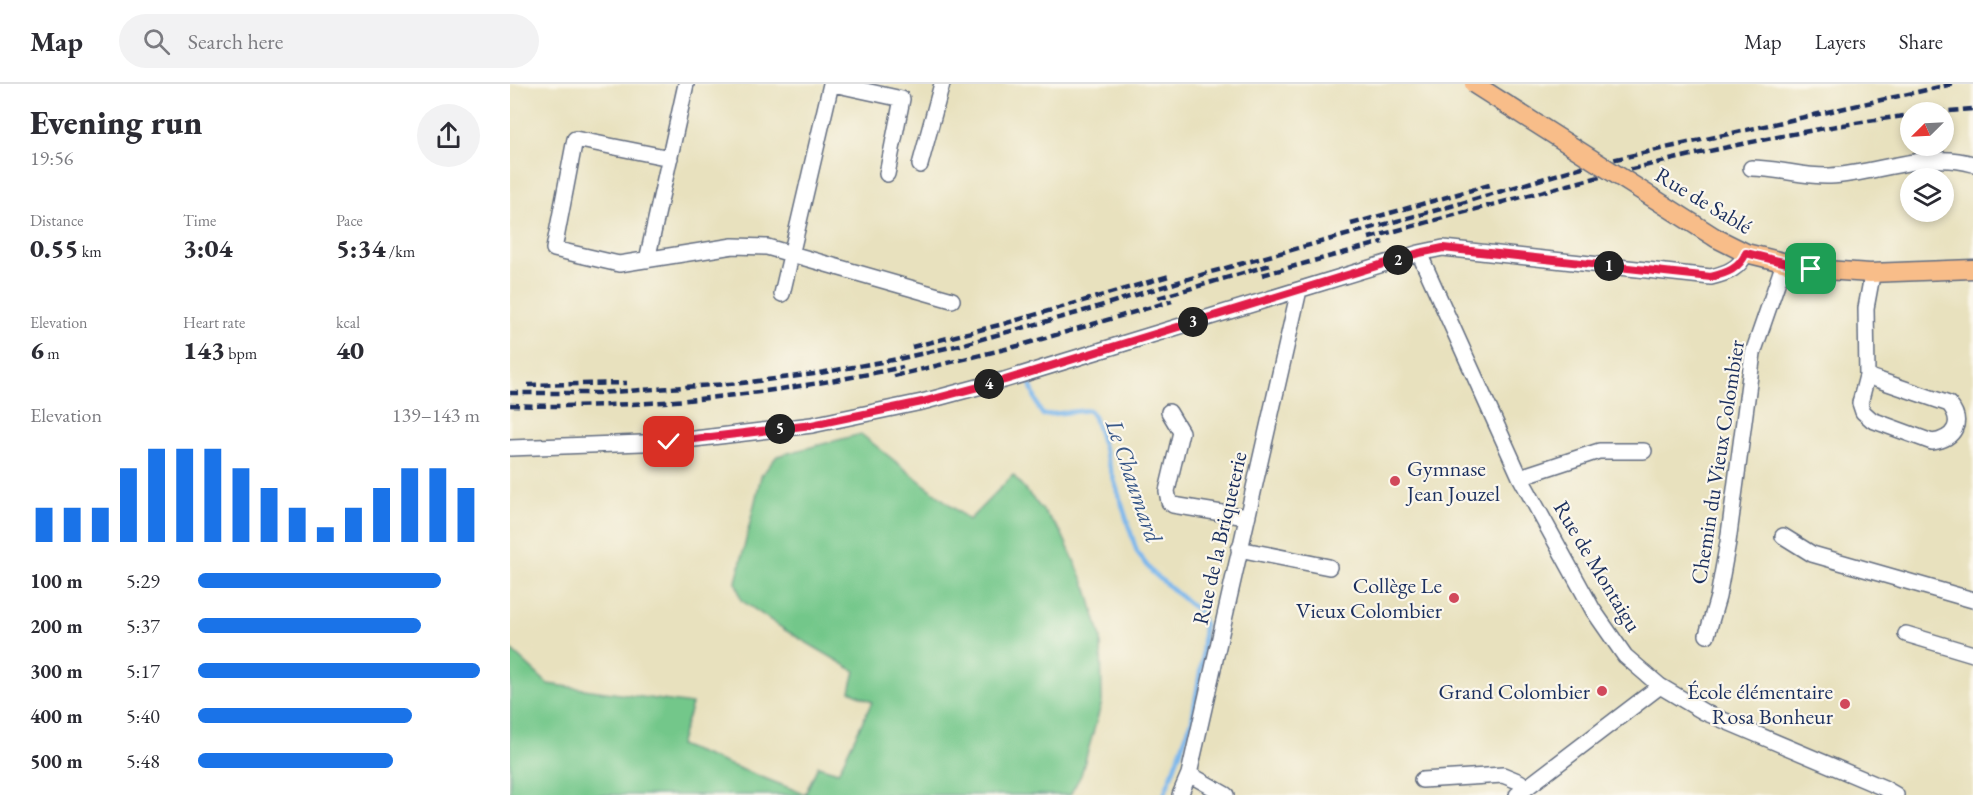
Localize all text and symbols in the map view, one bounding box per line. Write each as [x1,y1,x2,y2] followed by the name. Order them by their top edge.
[119,14,539,68] search box
[30,23,83,59] text: Map
[140,25,173,58] icon: search
[188,27,283,56] text: Search here
[1744,28,1782,55] text: Map
[1815,28,1866,55] text: Layers
[1899,28,1943,55] text: Share
[30,101,202,144] text: Evening run
[1900,102,1954,156] north arrow
[1900,102,1954,222] map controls
[417,104,480,167] button: share
[30,145,73,171] text: 19:56
[1650,160,1758,241] street label: Rue de Sablé
[1900,168,1954,222] button: layers
[30,210,83,231] text: Distance
[183,210,216,231] text: Time
[336,210,363,231] text: Pace
[30,231,79,265] text: 0.55
[183,231,233,265] text: 3:04
[336,231,386,265] text: 5:34
[79,241,102,262] text: km
[386,241,415,262] text: /km
[1785,243,1836,294] pin
[1383,245,1413,275] pin: 2
[1394,249,1402,270] text: 2
[1594,251,1624,281] pin: 1
[1794,252,1827,285] icon: arrive
[1605,255,1613,276] text: 1
[1178,307,1208,337] pin: 3
[1189,311,1197,332] text: 3
[30,312,88,333] text: Elevation
[183,312,245,333] text: Heart rate
[336,312,360,333] text: kcal
[30,333,44,367] text: 6
[183,333,225,367] text: 143
[336,333,364,367] text: 40
[1684,337,1751,586] street label: Chemin du Vieux Colombier
[44,343,60,364] text: m
[225,343,257,364] text: bpm
[974,369,1004,399] pin: 4
[985,373,993,394] text: 4
[30,402,102,428] text: Elevation
[392,402,480,428] text: 139–143 m
[765,414,795,444] pin: 5
[1099,414,1170,547] water label: Le Chaumard
[643,416,694,467] pin
[776,418,784,439] text: 5
[652,425,685,458] icon: check
[1185,448,1254,628] street label: Rue de la Briqueterie
[1405,454,1500,508] place label: Gymnase Jean Jouzel
[1388,474,1402,488] marker: Gymnase Jean Jouzel
[1547,495,1648,638] street label: Rue de Montaigu
[30,568,83,594] text: 100 m
[126,568,160,594] text: 5:29
[1296,571,1443,625] place label: Collège Le Vieux Colombier
[1447,591,1461,605] marker: Collège Le Vieux Colombier
[30,613,83,639] text: 200 m
[126,613,160,639] text: 5:37
[30,658,83,684] text: 300 m
[126,658,160,684] text: 5:17
[1439,677,1591,706] place label: Grand Colombier
[1687,677,1834,731] place label: École élémentaire Rosa Bonheur
[1595,684,1609,698] marker: Grand Colombier
[1838,697,1852,711] marker: École élémentaire Rosa Bonheur
[30,703,83,729] text: 400 m
[126,703,160,729] text: 5:40
[30,748,83,774] text: 500 m
[126,748,160,774] text: 5:48

